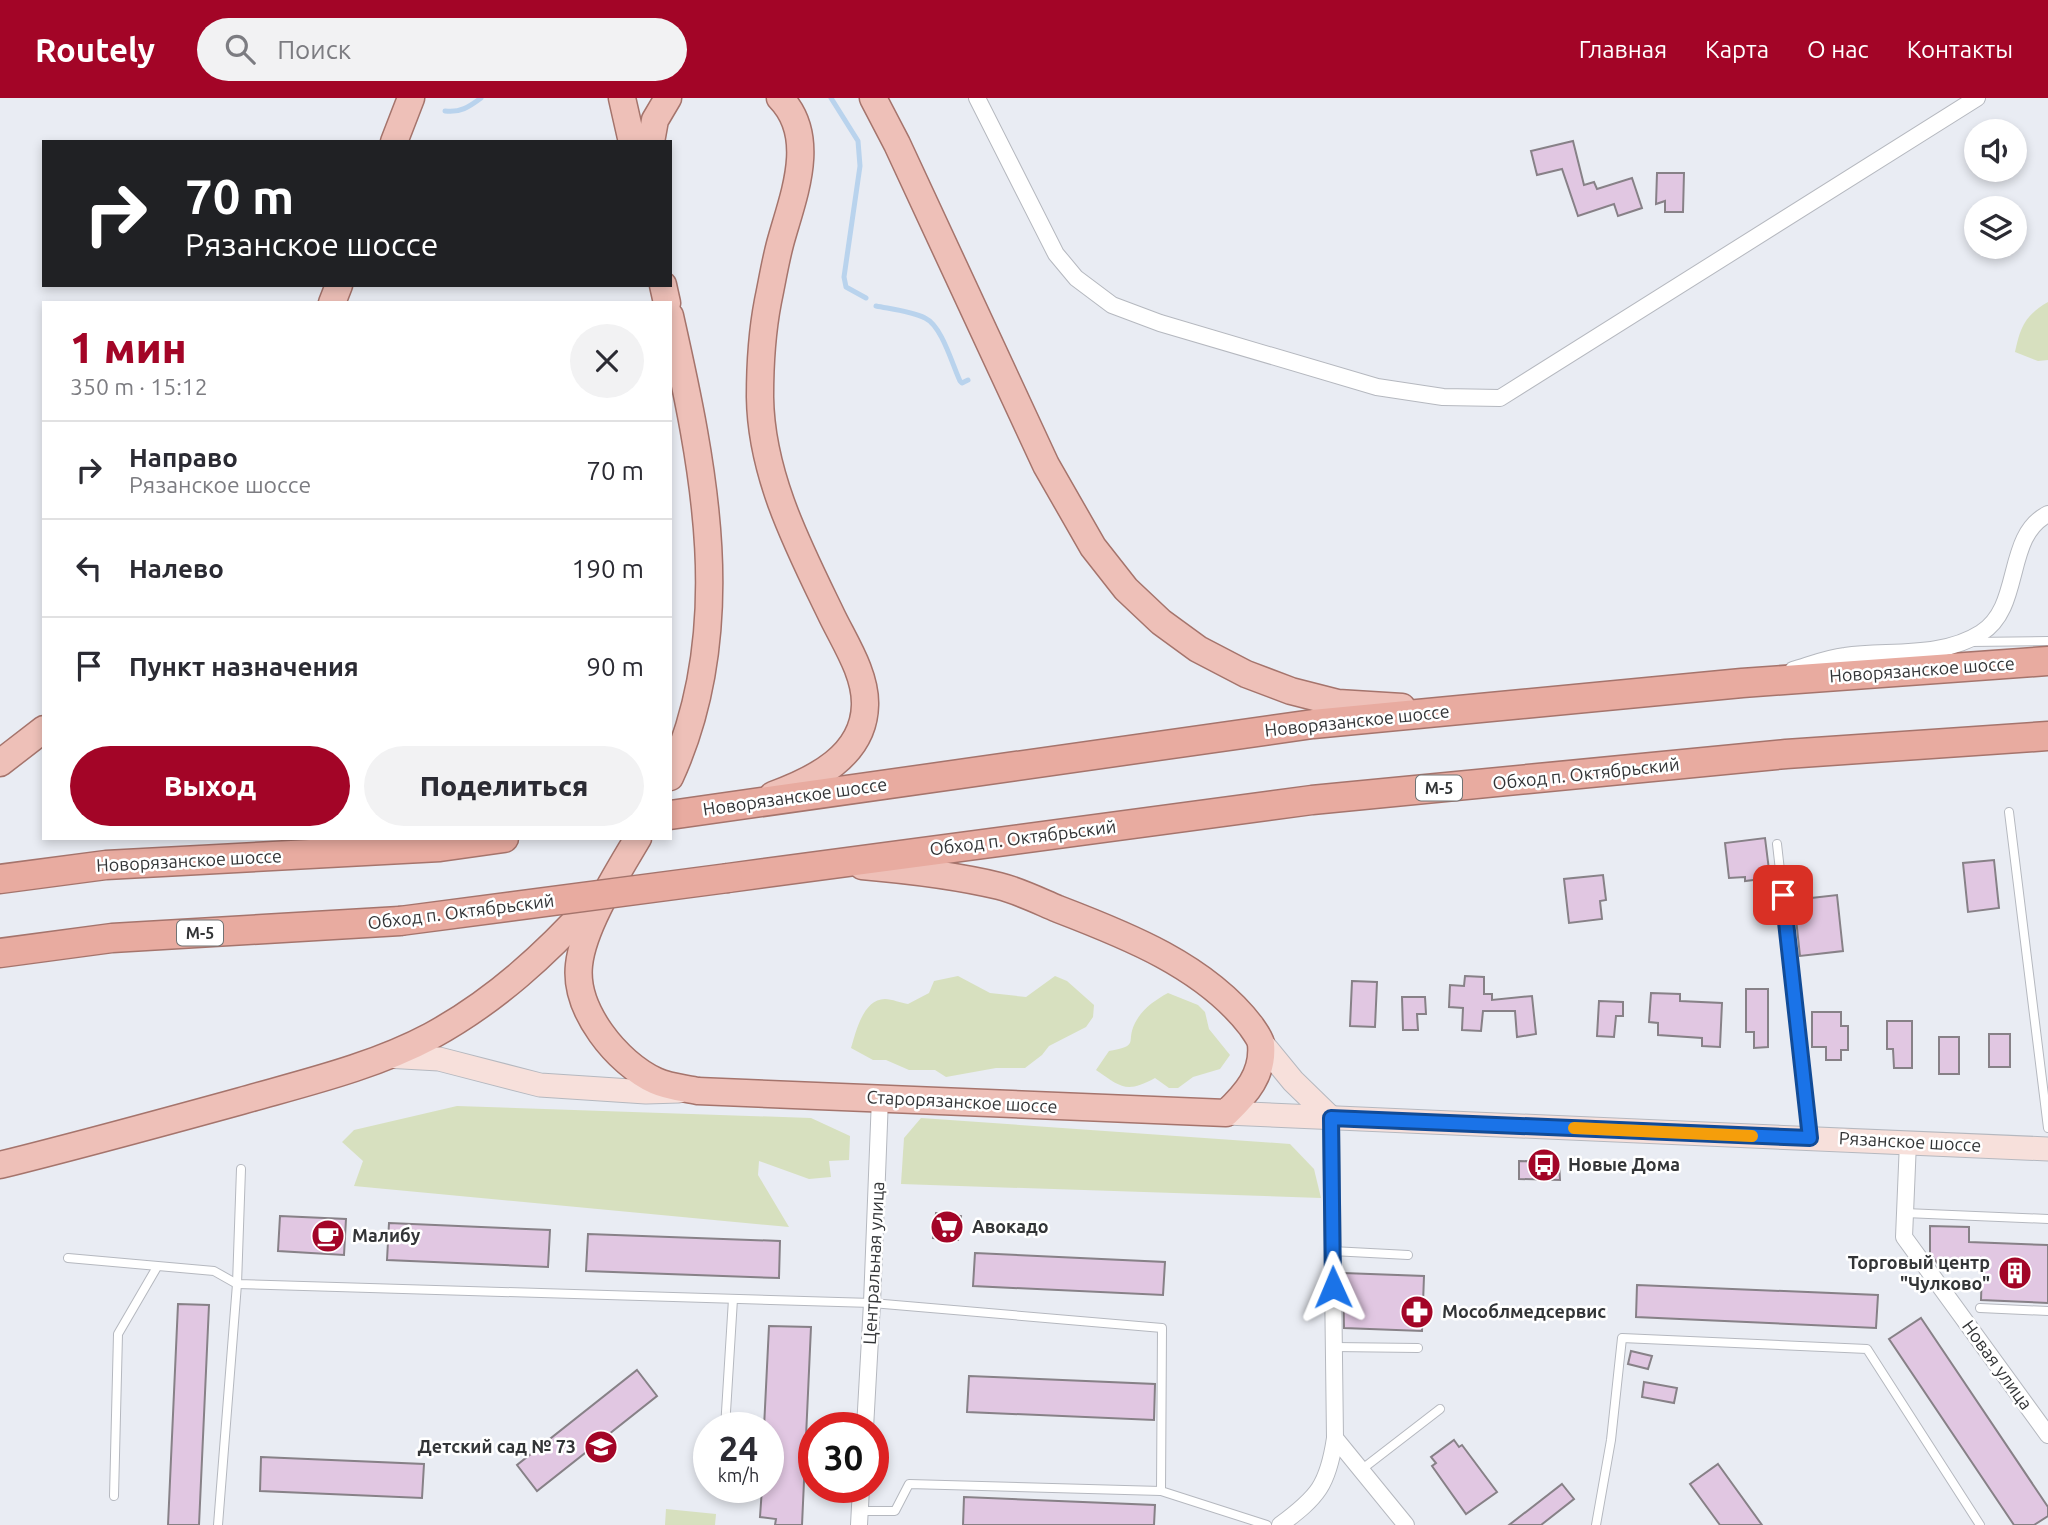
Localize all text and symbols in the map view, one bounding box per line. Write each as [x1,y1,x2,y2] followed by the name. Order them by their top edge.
[197,18,687,81] search box
[221,30,259,68] icon: search
[35,31,155,68] text: Routely
[277,35,351,64] text: Поиск
[1579,36,1667,63] text: Главная
[1705,36,1769,63] text: Карта
[1807,36,1869,63] text: О нас
[1907,36,2013,63] text: Контакты
[1964,119,2027,259] map controls
[1964,119,2027,182] button: sound
[70,168,161,259] icon: right
[185,168,294,223] text: 70 m
[1964,196,2027,259] button: layers
[185,226,438,262] text: Рязанское шоссе
[70,324,187,371] text: 1 мин
[570,324,644,398] button: close
[70,374,208,399] text: 350 m · 15:12
[129,443,238,472] text: Направо
[70,451,108,489] icon: right
[586,456,644,485] text: 70 m
[129,472,311,497] text: Рязанское шоссе
[70,549,108,587] icon: left
[129,554,224,583] text: Налево
[572,554,644,583] text: 190 m
[70,647,108,685] icon: arrive
[129,652,359,681] text: Пункт назначения
[586,652,644,681] text: 90 m
[1829,653,2015,685] street label: Новорязанское шоссе
[1263,700,1450,740] street label: Новорязанское шоссе
[70,746,350,826] button: Выход
[364,746,644,826] button: Поделиться
[1491,753,1680,793] street label: Обход п. Октябрьский
[701,773,888,819] street label: Новорязанское шоссе
[1416,776,1462,800] road number: М-5
[928,816,1117,858] street label: Обход п. Октябрьский
[96,845,282,875] street label: Новорязанское шоссе
[1753,865,1813,925] pin
[1764,876,1802,914] icon: arrive
[366,890,555,932] street label: Обход п. Октябрьский
[177,920,223,946] road number: М-5
[866,1086,1058,1116] street label: Старорязанское шоссе
[1838,1127,1982,1155] street label: Рязанское шоссе
[1525,1146,1563,1184] bus stop icon: Новые Дома
[1568,1154,1680,1174] place label: Новые Дома
[859,1181,887,1345] street label: Центральная улица
[928,1208,966,1246] supermarket icon: Авокадо
[972,1216,1049,1236] place label: Авокадо
[309,1217,347,1255] cafe icon: Малибу
[352,1225,421,1245] place label: Малибу
[1296,1250,1370,1324] position arrow
[1848,1252,1990,1293] place label: Торговый центр "Чулково"
[1996,1254,2034,1292] building icon: Торговый центр "Чулково"
[1398,1293,1436,1331] pharmacy icon: Мособлмедсервис
[1442,1301,1606,1321] place label: Мособлмедсервис
[1959,1316,2037,1413] street label: Новая улица
[798,1412,889,1503] speed limit sign: 30
[582,1428,620,1466] school or university icon: Детский сад № 73
[719,1428,758,1468] text: 24
[418,1436,576,1456] place label: Детский сад № 73
[718,1465,759,1485] text: km/h

